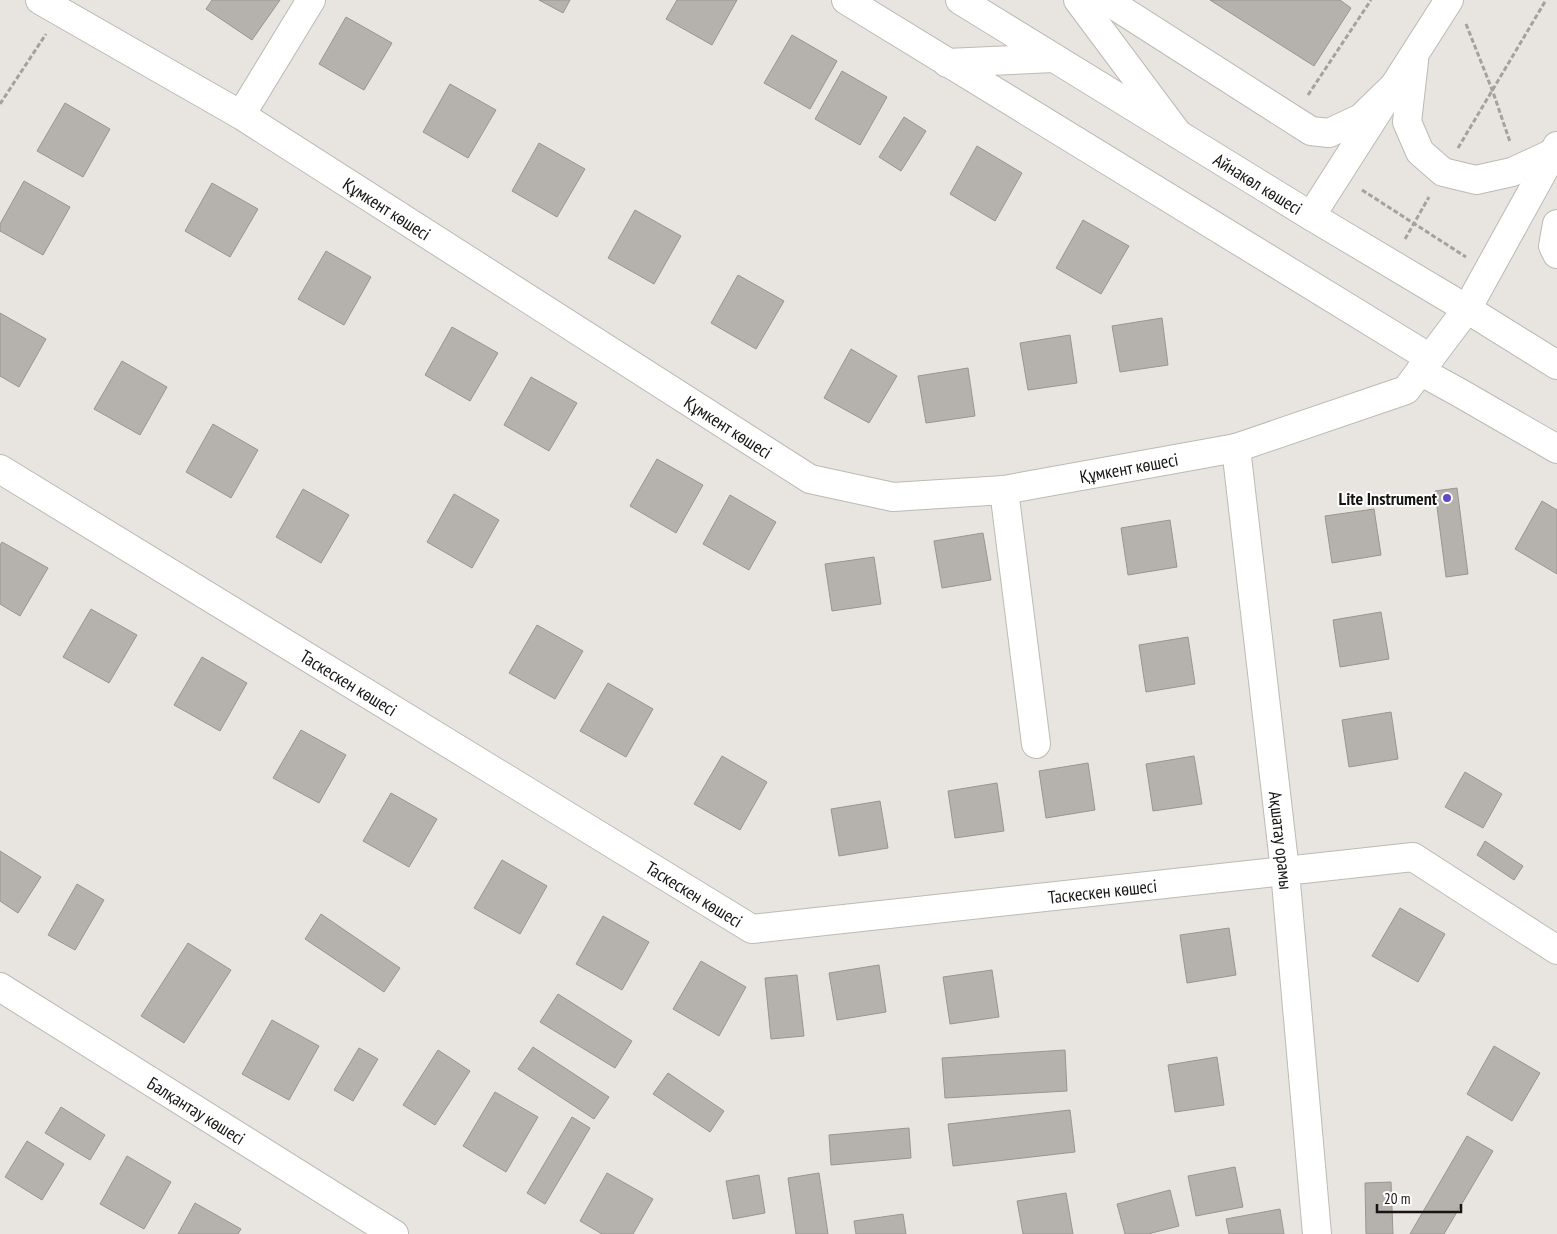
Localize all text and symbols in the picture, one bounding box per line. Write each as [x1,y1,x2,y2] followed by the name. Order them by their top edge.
[1209,147,1307,219] street label: Айнакөл көшесі
[339,172,435,245] street label: Құмкент көшесі
[680,390,776,463] street label: Құмкент көшесі
[1078,447,1180,488] street label: Құмкент көшесі
[1339,487,1438,510] place label: Lite Instrument
[1441,492,1453,504] marker: Lite Instrument
[296,644,402,721] street label: Таскескен көшесі
[1264,790,1298,891] street label: Ақшатау орамы
[642,855,747,932] street label: Таскескен көшесі
[1047,873,1158,908] street label: Таскескен көшесі
[143,1071,250,1149] street label: Балқантау көшесі
[1377,1182,1461,1214] scale bar
[1384,1189,1410,1208] text: 20 m

